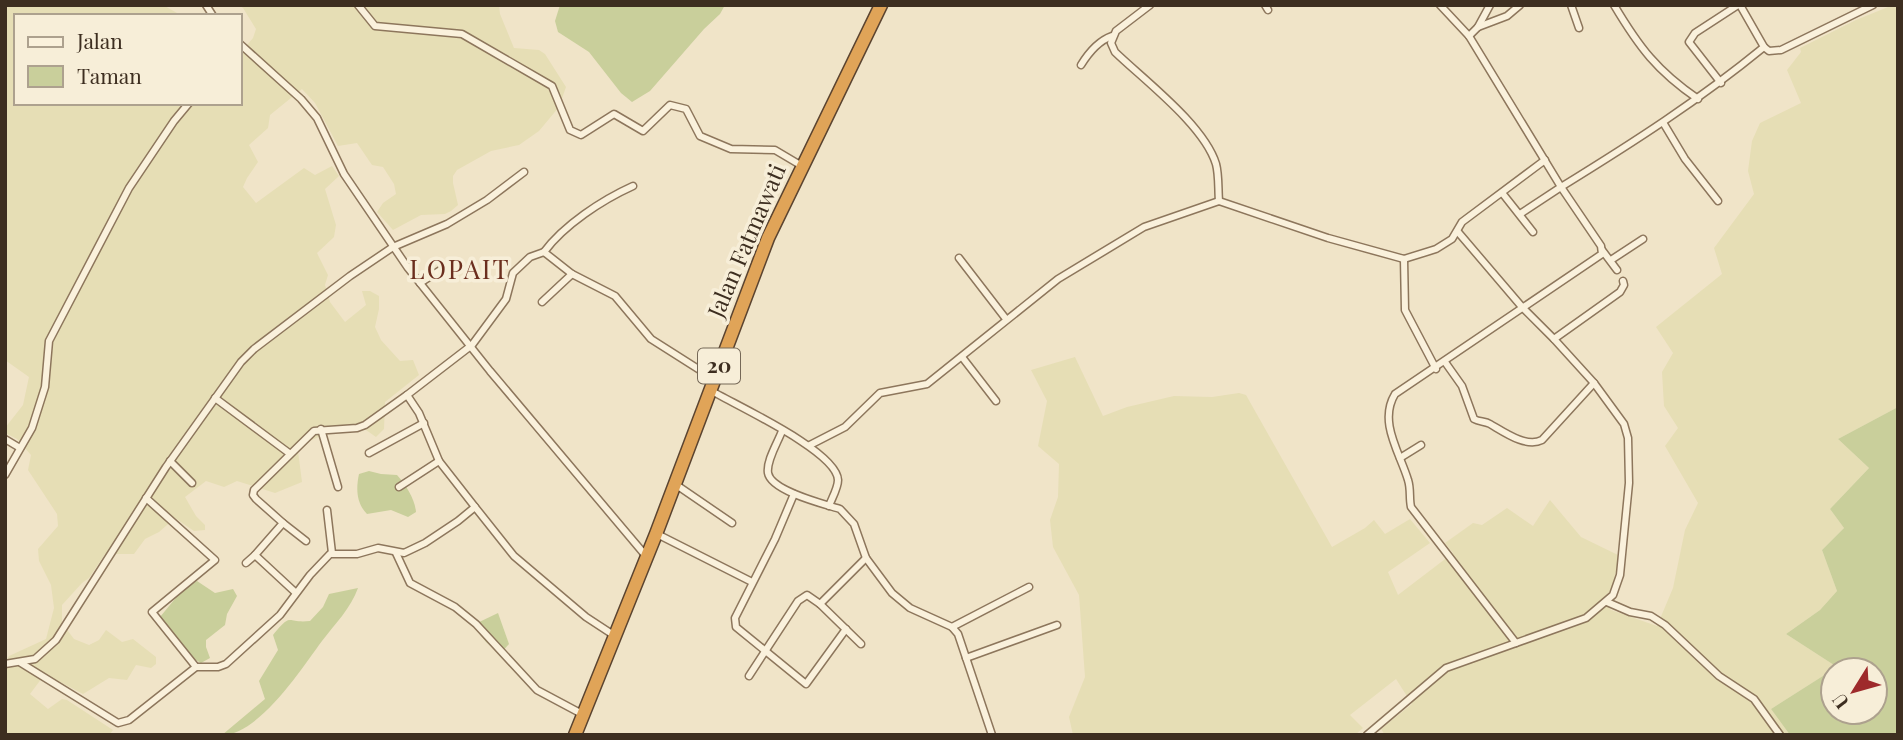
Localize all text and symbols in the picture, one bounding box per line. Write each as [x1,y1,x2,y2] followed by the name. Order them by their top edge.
[14,14,242,105] legend
[76,26,123,54] text: Jalan
[77,61,142,89] text: Taman
[699,159,792,323] street label: Jalan Fatmawati
[409,251,511,286] district label: LOPAIT
[698,348,740,384] road number: 20
[1819,656,1889,726] north arrow
[1825,689,1854,715] text: U

